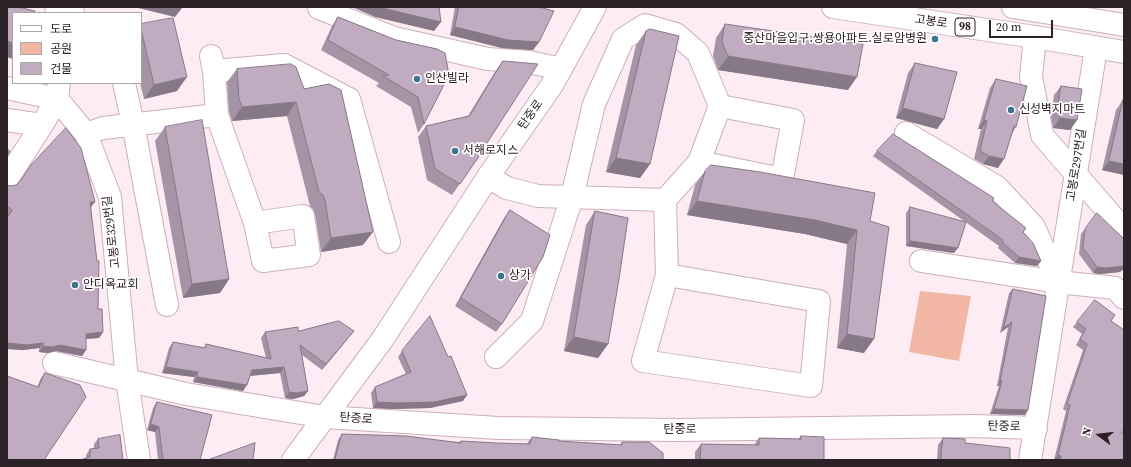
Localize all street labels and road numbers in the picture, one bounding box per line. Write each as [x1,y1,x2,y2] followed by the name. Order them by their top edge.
[914,13,948,31] street label: 고봉로
[955,18,975,36] road number: 98
[516,97,546,133] street label: 탄중로
[1064,128,1090,202] street label: 고봉로297번길
[100,195,124,269] street label: 고봉로329번길
[339,411,373,427] street label: 탄중로
[987,420,1021,434] street label: 탄중로
[663,423,697,437] street label: 탄중로

